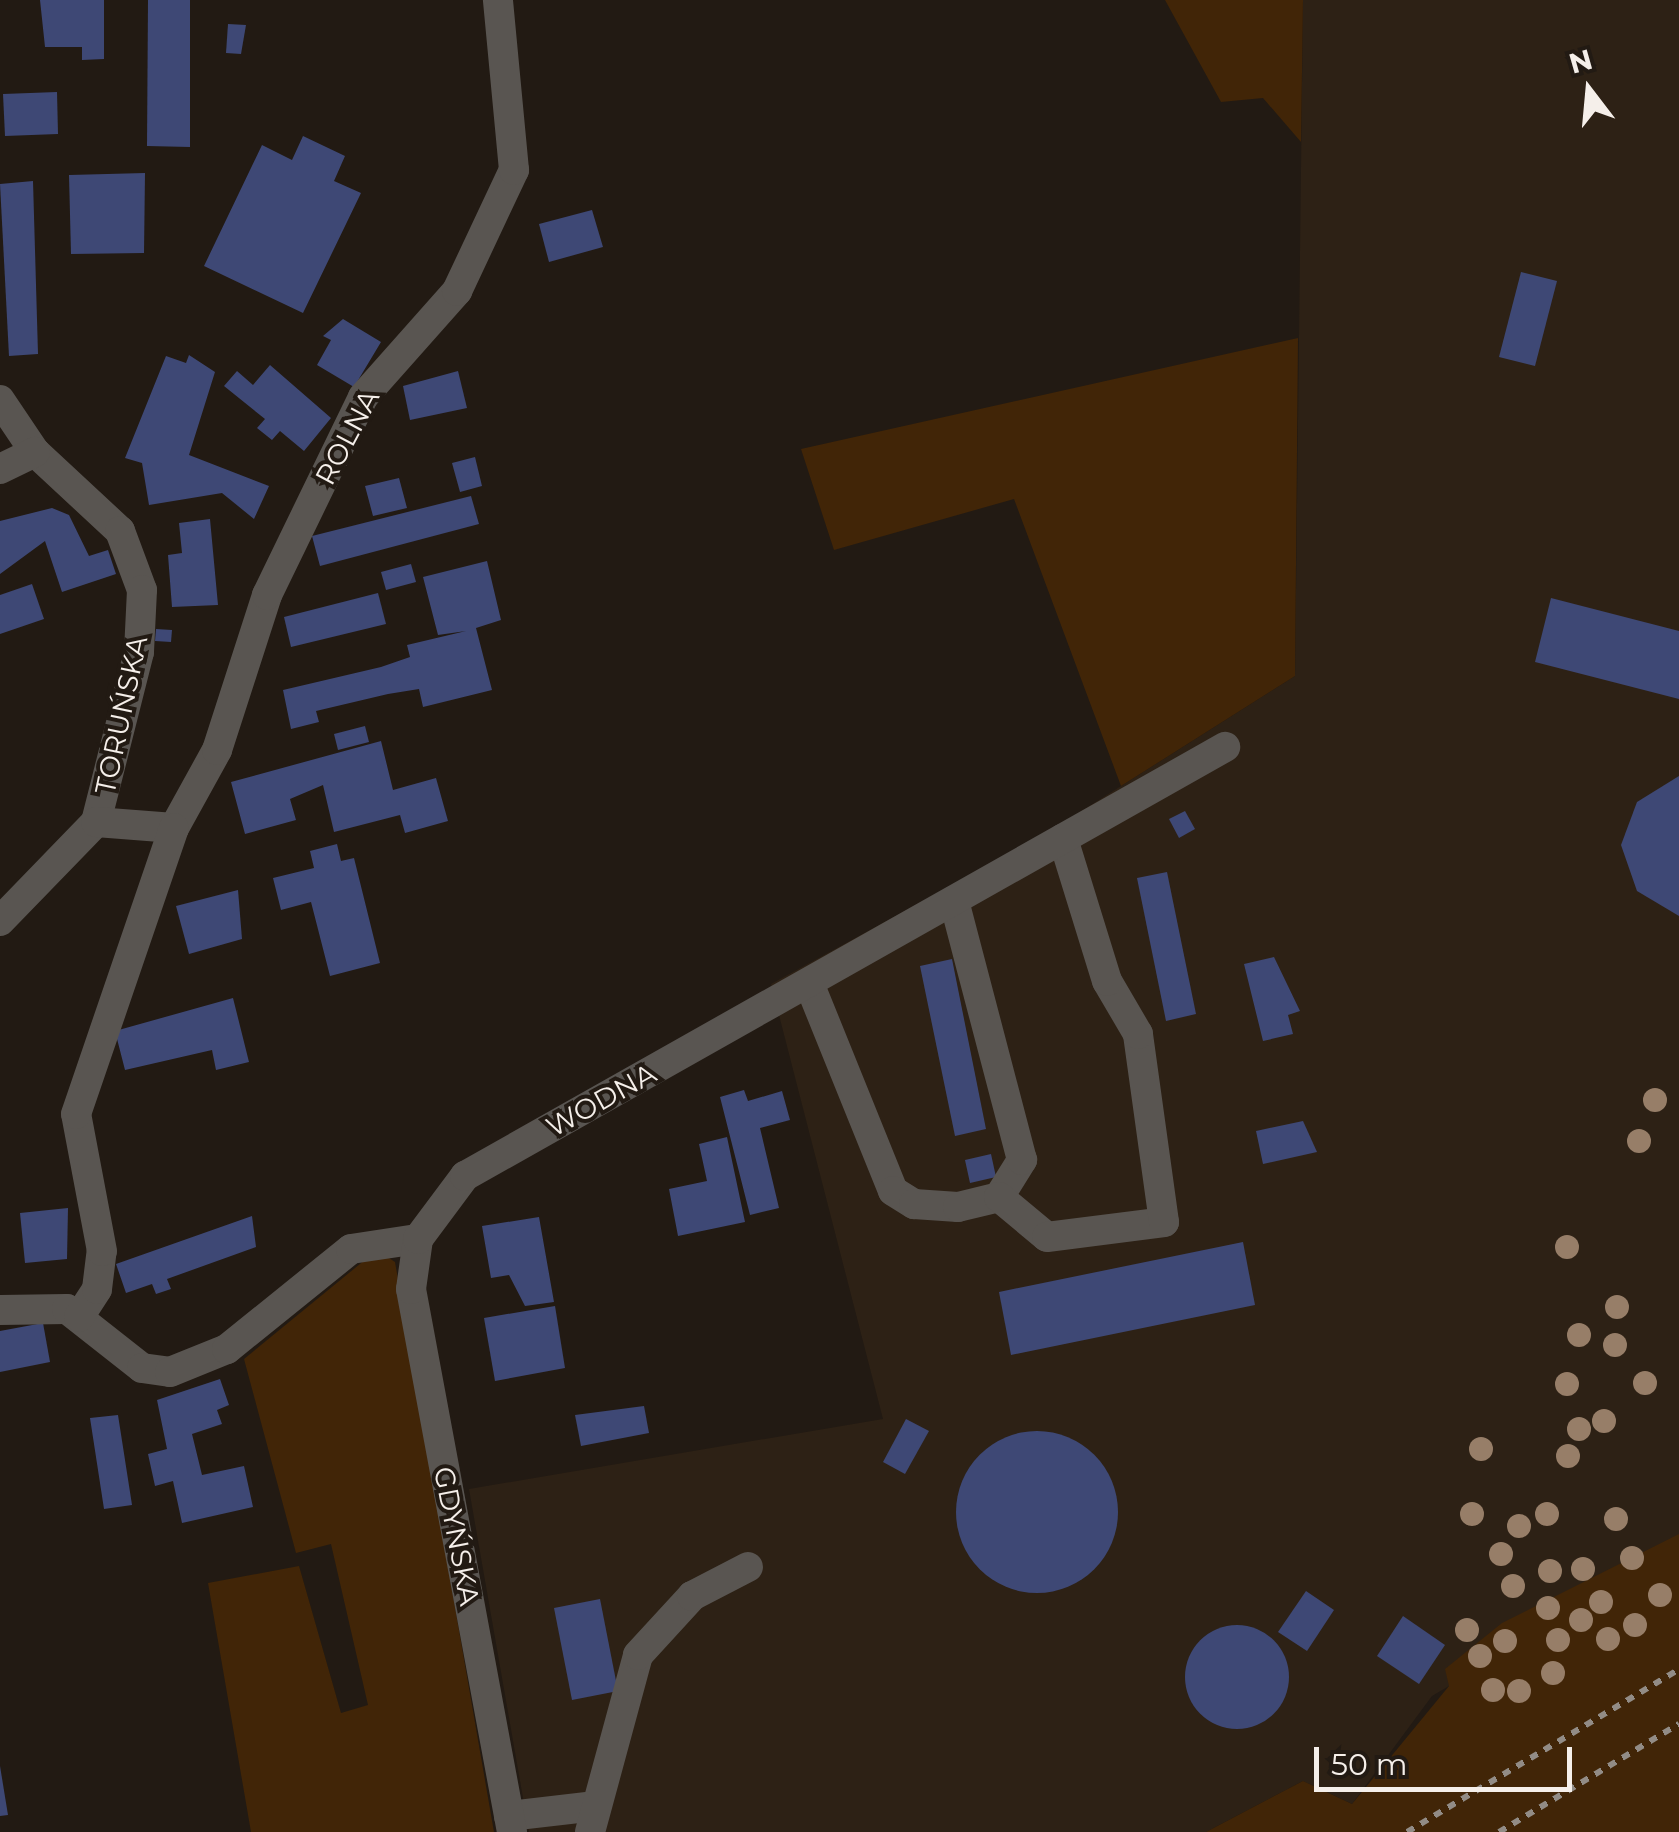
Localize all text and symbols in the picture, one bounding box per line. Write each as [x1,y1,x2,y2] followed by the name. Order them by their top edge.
[1539,40,1639,140] north arrow
[1565,42,1596,81] text: N
[308,384,386,490] street label: ROLNA
[88,633,154,797] street label: TORUŃSKA
[540,1056,662,1144] street label: WODNA
[427,1464,487,1608] street label: GDYŃSKA
[1319,1727,1576,1789] scale bar
[1331,1746,1408,1783] text: 50 m

